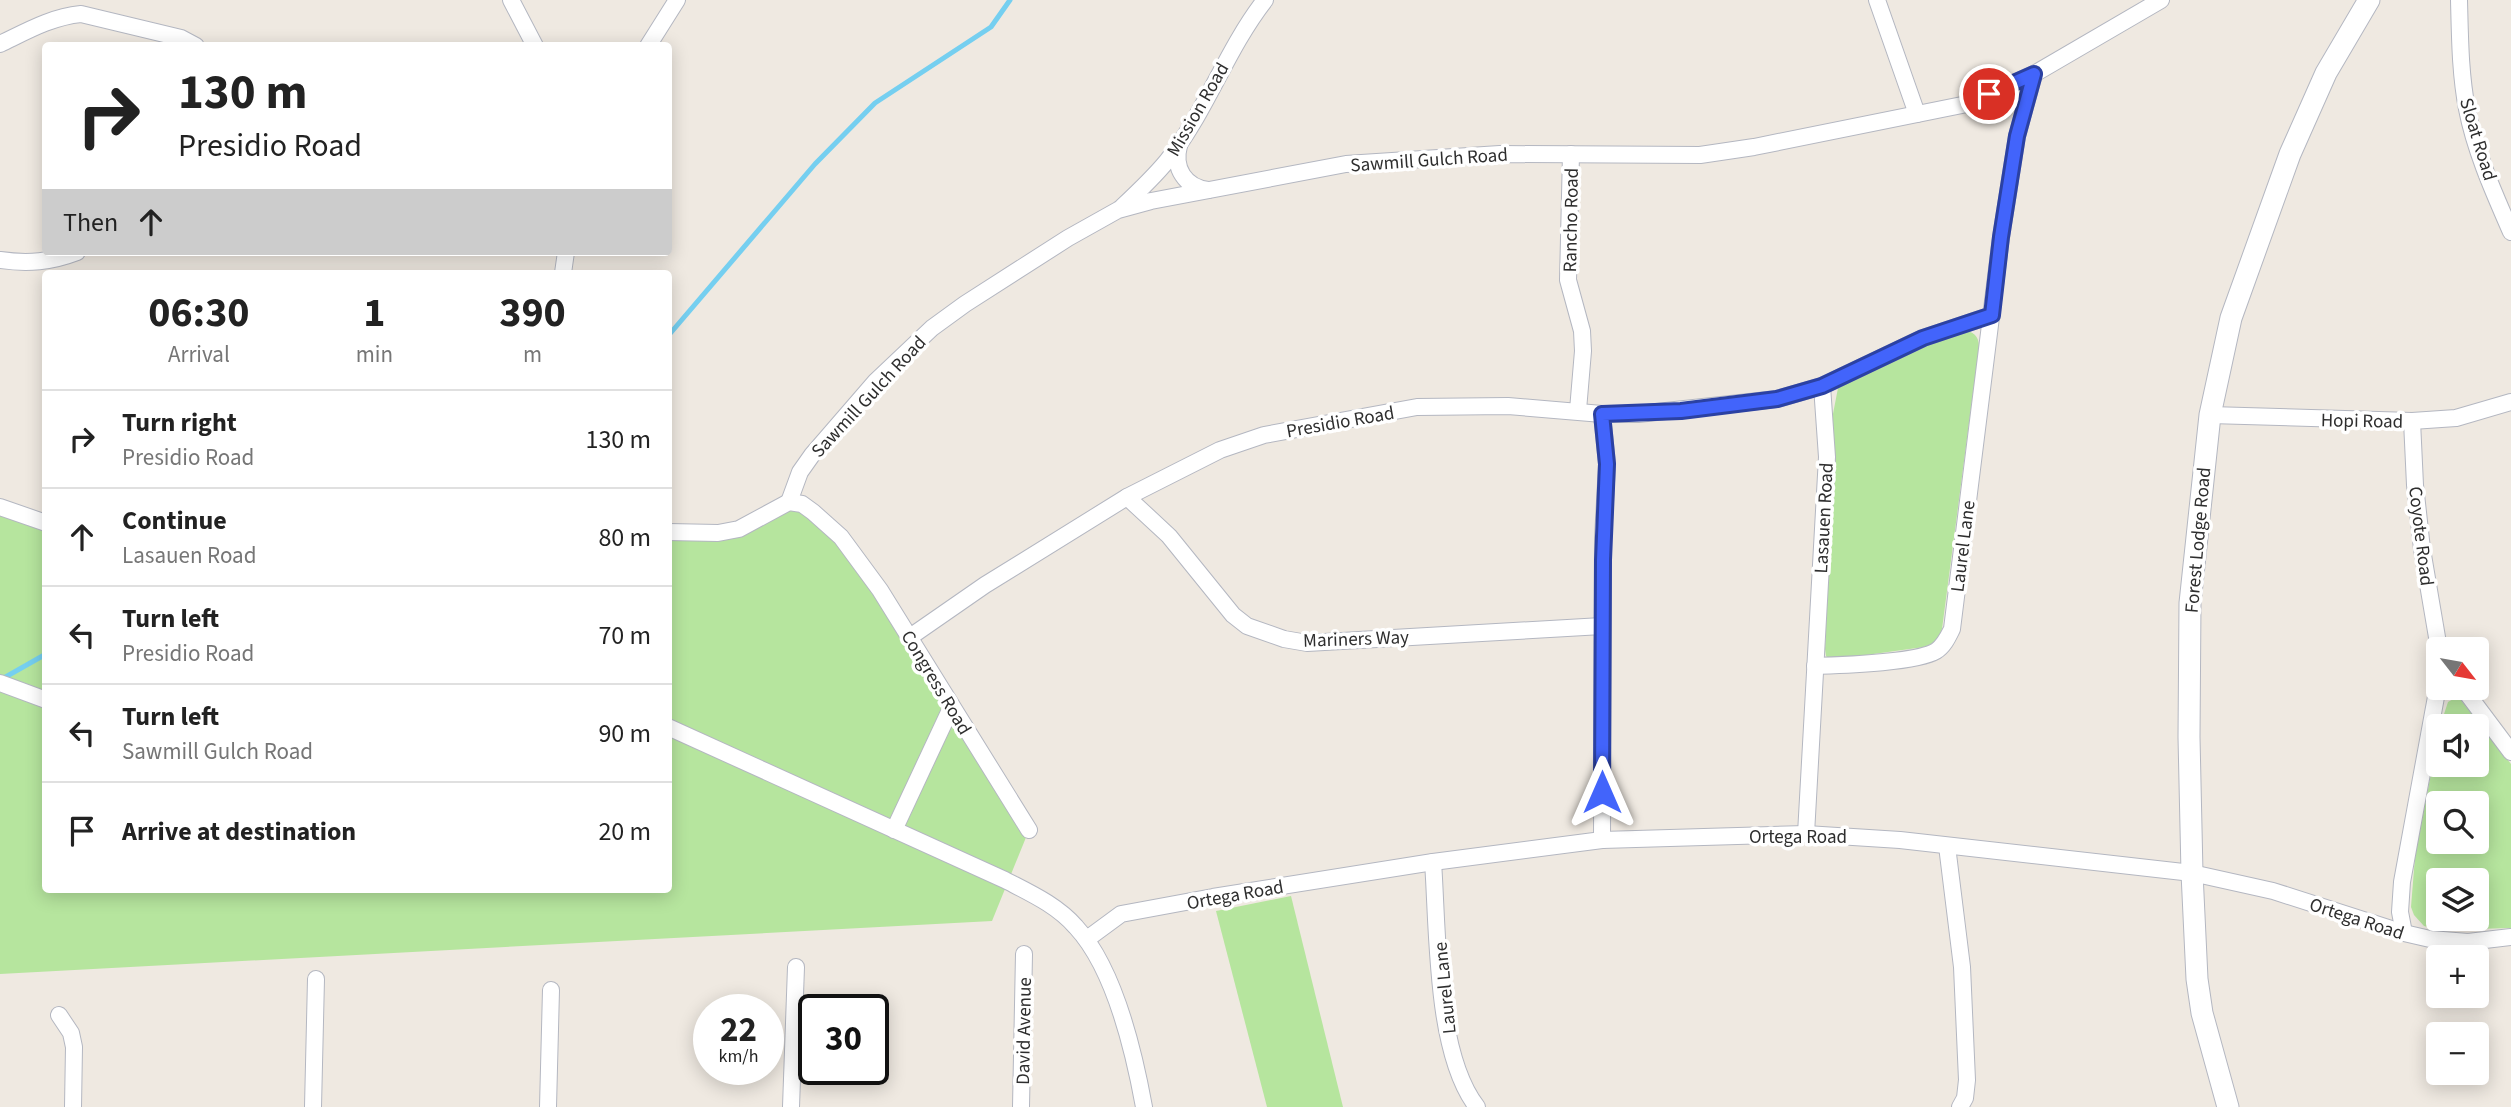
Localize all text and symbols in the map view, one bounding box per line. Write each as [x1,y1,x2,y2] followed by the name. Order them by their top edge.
[178,58,307,128] text: 130 m
[1161,58,1236,162] street label: Mission Road
[1959,64,2019,124] pin
[63,70,154,161] icon: right
[1970,75,2008,113] icon: arrive
[2452,95,2503,184] street label: Sloat Road
[178,123,362,169] text: Presidio Road
[1349,142,1509,179] street label: Sawmill Gulch Road
[1557,168,1586,273] street label: Rancho Road
[132,203,170,241] icon: ahead
[63,204,118,241] text: Then
[148,283,250,343] text: 06:30
[363,283,385,343] text: 1
[499,283,566,343] text: 390
[805,330,933,464] street label: Sawmill Gulch Road
[168,338,230,371] text: Arrival
[356,338,393,371] text: min
[523,338,542,371] text: m
[1284,400,1396,445] street label: Presidio Road
[122,404,237,441] text: Turn right
[2321,407,2403,436] street label: Hopi Road
[63,420,101,458] icon: right
[585,421,651,458] text: 130 m
[122,441,254,474] text: Presidio Road
[1808,462,1841,574] street label: Lasauen Road
[2179,466,2218,614] street label: Forest Lodge Road
[2401,485,2440,587] street label: Coyote Road
[1944,499,1983,594] street label: Laurel Lane
[122,502,227,539] text: Continue
[63,518,101,556] icon: ahead
[598,519,651,556] text: 80 m
[122,539,256,572] text: Lasauen Road
[122,600,219,637] text: Turn left
[63,616,101,654] icon: left
[598,617,651,654] text: 70 m
[1303,624,1410,655] street label: Mariners Way
[894,625,978,740] street label: Congress Road
[122,637,254,670] text: Presidio Road
[2426,637,2488,700] north arrow
[2426,637,2489,1085] map controls
[122,698,219,735] text: Turn left
[63,714,101,752] icon: left
[2426,714,2489,777] button: sound
[598,715,651,752] text: 90 m
[122,735,313,768] text: Sawmill Gulch Road
[1565,755,1639,829] position arrow
[2426,791,2489,854] button: search
[63,812,101,850] icon: arrive
[122,813,356,850] text: Arrive at destination
[598,813,651,850] text: 20 m
[1749,824,1847,851] street label: Ortega Road
[2426,868,2489,931] button: layers
[1185,874,1286,917] street label: Ortega Road
[2306,891,2407,947] street label: Ortega Road
[1427,941,1464,1035] street label: Laurel Lane
[2426,945,2489,1008] button: +
[1010,977,1039,1085] street label: David Avenue
[798,994,889,1085] speed limit sign: 30
[720,1005,757,1055] text: 22
[2426,1022,2489,1085] button: −
[719,1044,758,1069] text: km/h

